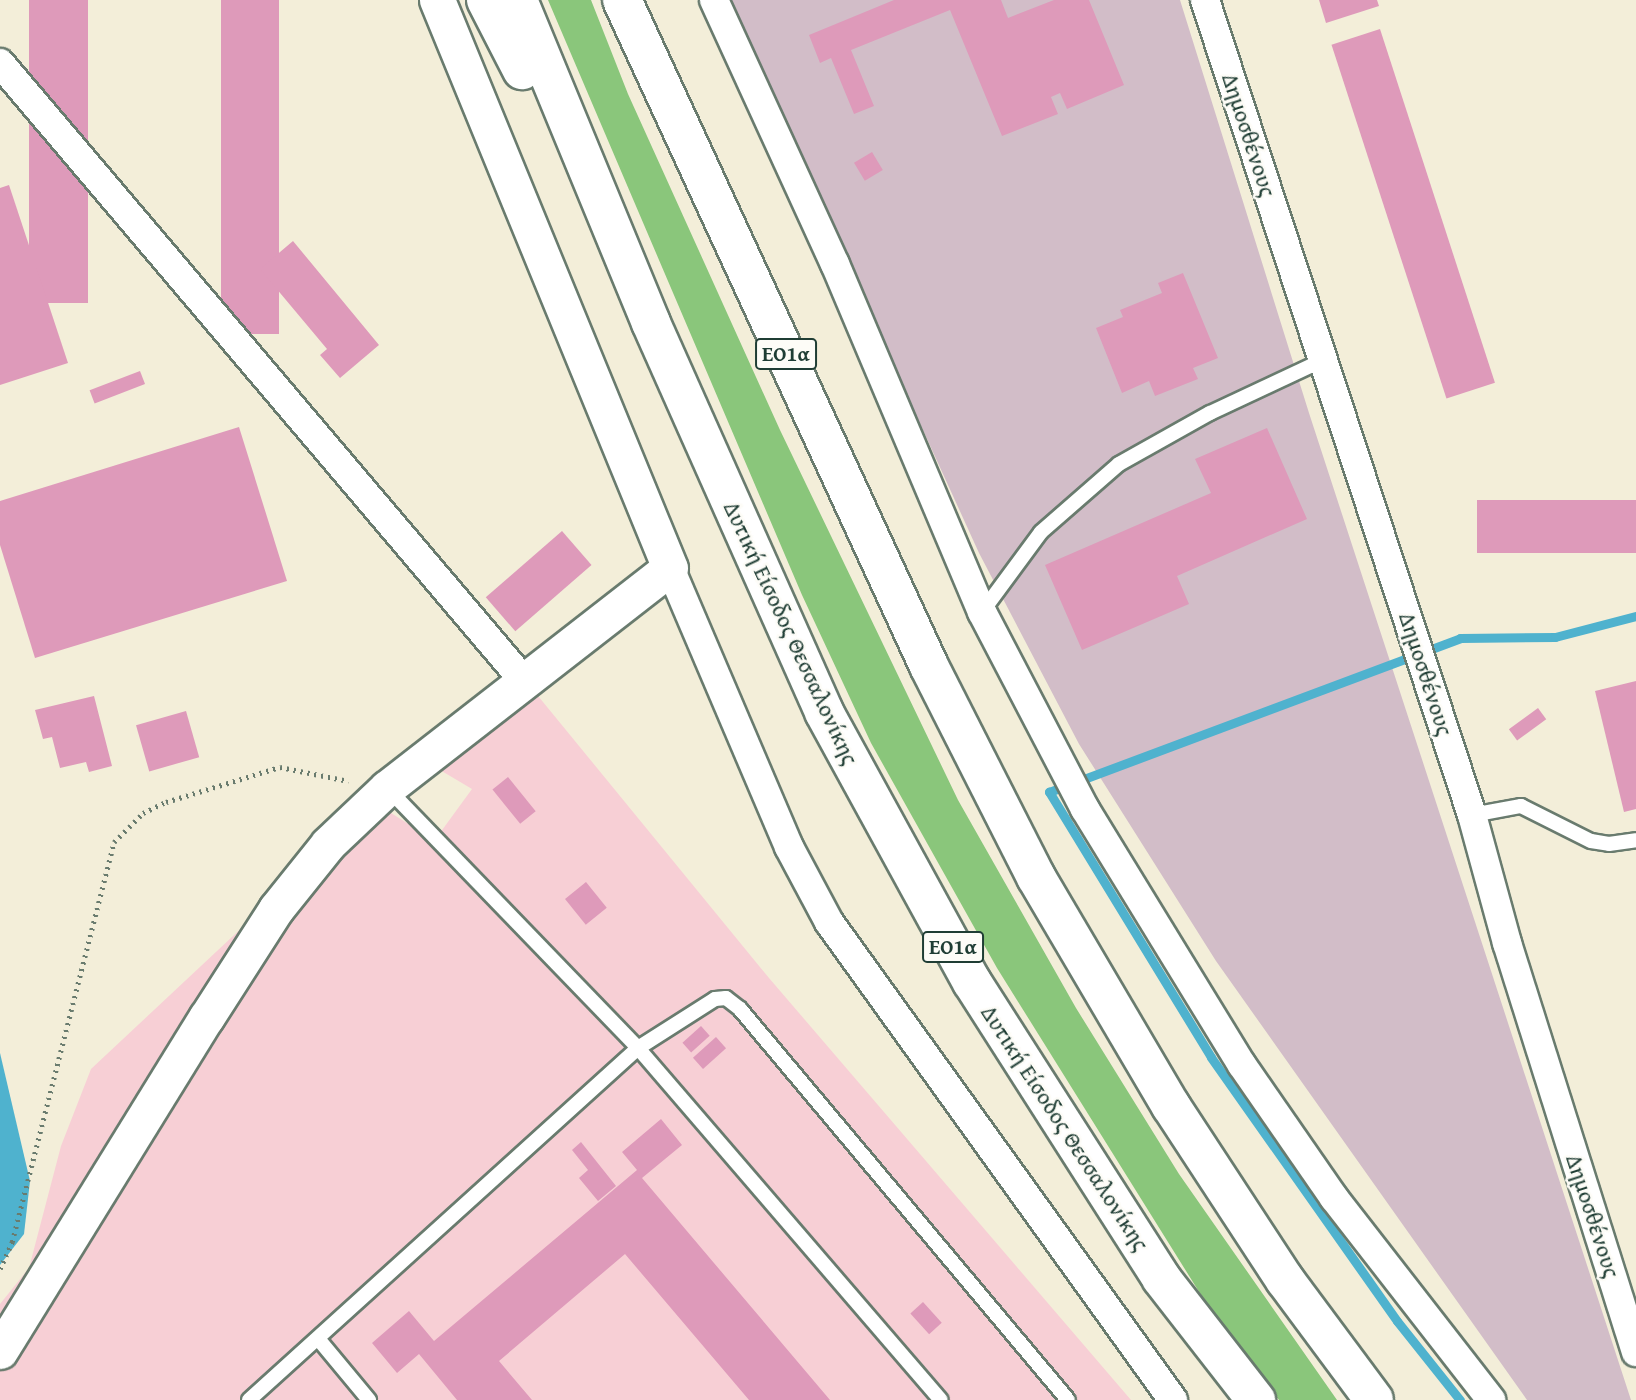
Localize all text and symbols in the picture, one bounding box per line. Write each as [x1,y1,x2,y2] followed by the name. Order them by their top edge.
[1216,70,1282,200] street label: Δημοσθένους
[754,336,818,372] road number: ΕΟ1α
[718,497,864,769] street label: Δυτική Είσοδος Θεσσαλονίκης
[1393,609,1459,739] street label: Δημοσθένους
[922,930,984,964] road number: ΕΟ1α
[975,1000,1155,1256] street label: Δυτική Είσοδος Θεσσαλονίκης
[1560,1151,1626,1281] street label: Δημοσθένους

